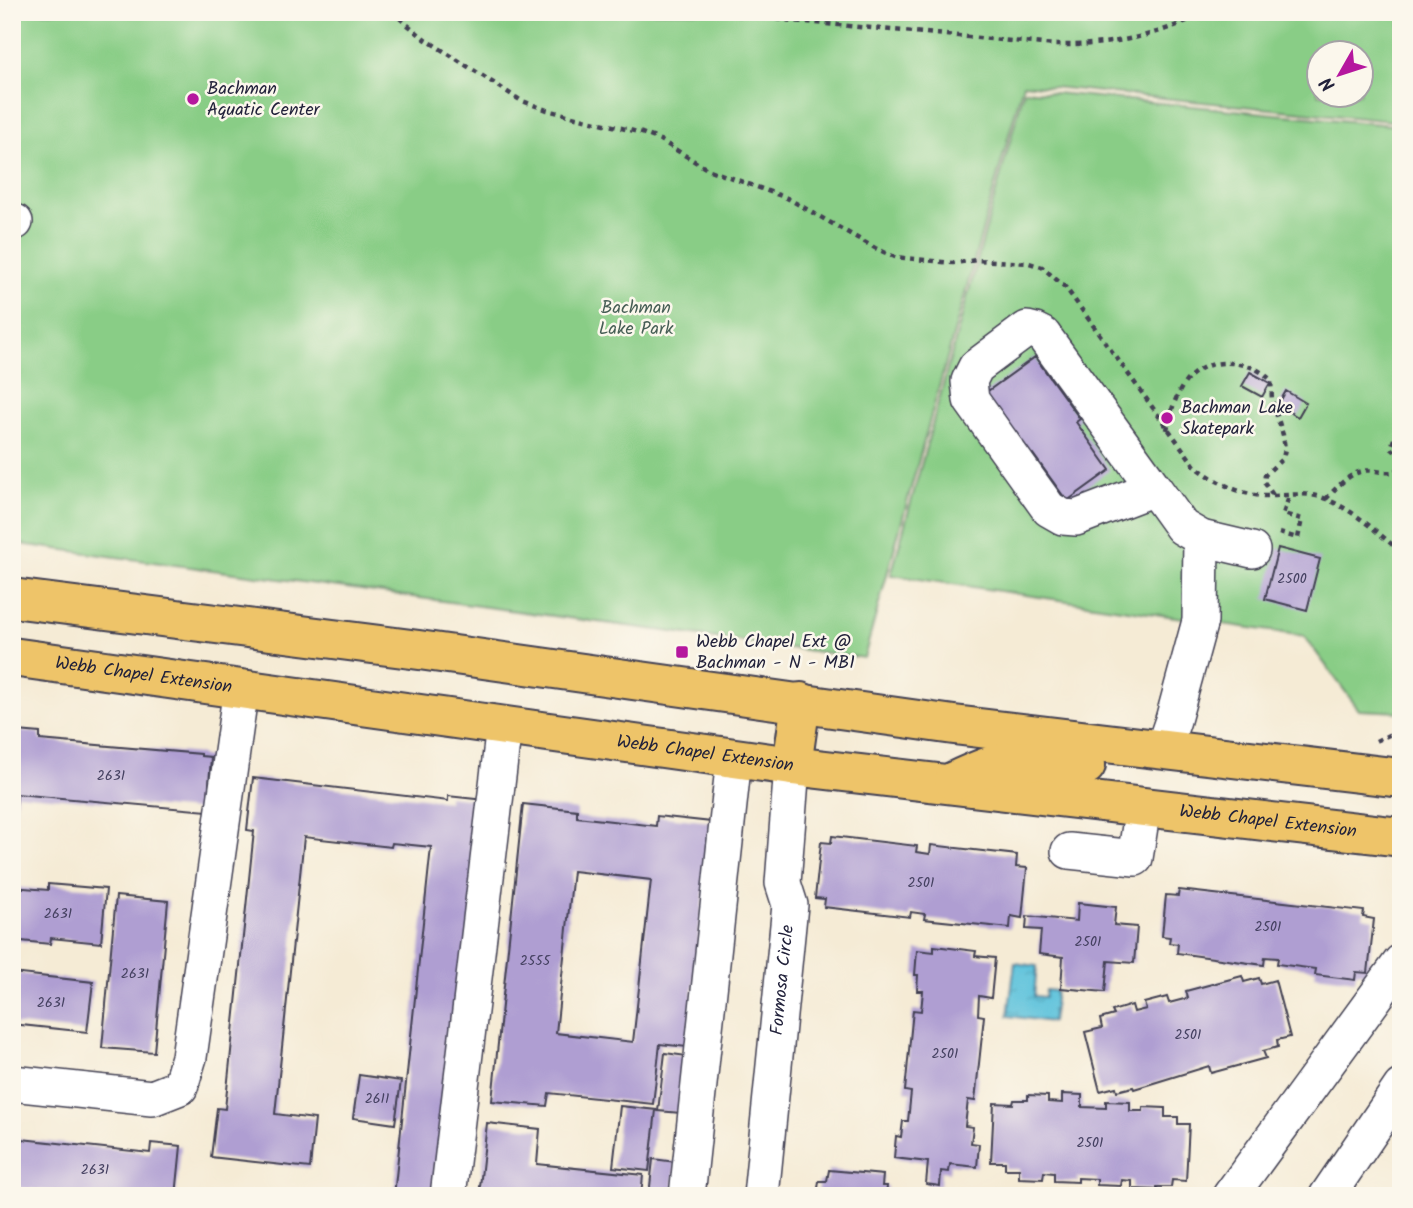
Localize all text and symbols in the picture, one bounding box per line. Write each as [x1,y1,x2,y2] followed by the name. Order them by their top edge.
[1304,38,1374,108] north arrow
[1313,69,1344,98] text: N
[207,75,321,125] place label: Bachman Aquatic Center
[185,91,201,107] marker: Bachman Aquatic Center
[599,294,674,344] park label: Bachman Lake Park
[1181,394,1293,444] place label: Bachman Lake Skatepark
[1159,410,1175,426] marker: Bachman Lake Skatepark
[1277,568,1307,590] house number: 2500
[696,628,855,678] place label: Webb Chapel Ext @ Bachman - N - MB1
[674,644,690,660] marker: Webb Chapel Ext @ Bachman - N - MB1
[53,649,234,702] street label: Webb Chapel Extension
[615,727,796,781] street label: Webb Chapel Extension
[97,765,125,787] house number: 2631
[1178,797,1358,846] street label: Webb Chapel Extension
[907,872,935,894] house number: 2501
[44,903,72,925] house number: 2631
[1254,916,1282,938] house number: 2501
[763,923,802,1037] street label: Formosa Circle
[1074,931,1102,953] house number: 2501
[520,950,552,972] house number: 2555
[121,963,149,985] house number: 2631
[37,992,65,1014] house number: 2631
[1174,1024,1202,1046] house number: 2501
[931,1043,959,1065] house number: 2501
[365,1088,389,1110] house number: 2611
[1076,1132,1104,1154] house number: 2501
[81,1159,109,1181] house number: 2631

